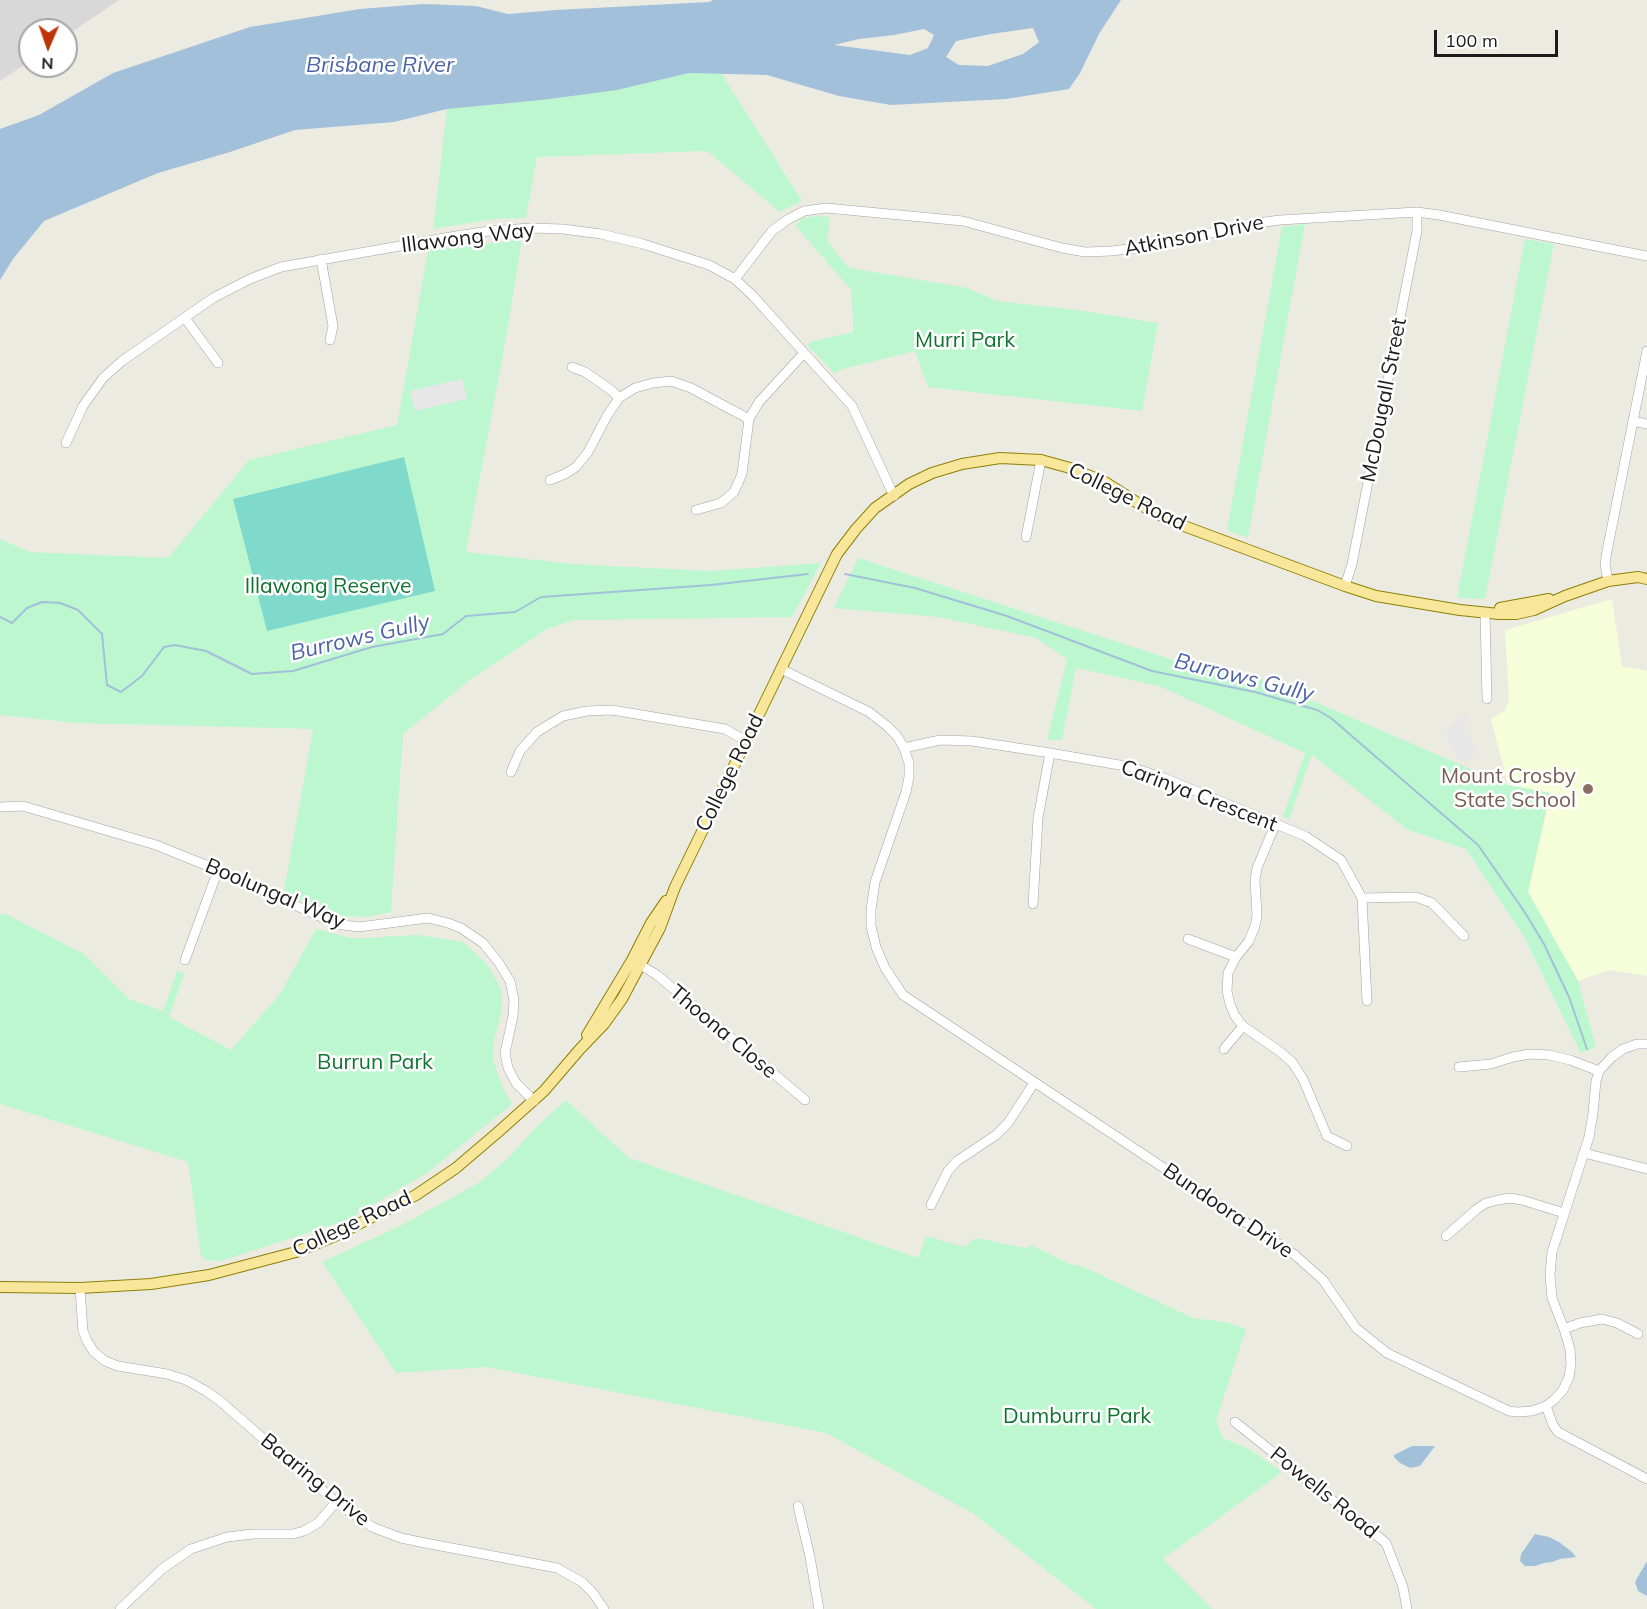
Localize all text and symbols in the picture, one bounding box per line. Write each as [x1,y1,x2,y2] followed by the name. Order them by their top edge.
[18,18,78,78] north arrow
[1437,18,1562,56] scale bar
[1445,29,1498,52] text: 100 m
[306,52,454,78] water label: Brisbane River
[41,54,54,74] text: N
[1122,210,1266,262] street label: Atkinson Drive
[400,217,536,259] street label: Illawong Way
[1356,316,1412,484] street label: McDougall Street
[915,328,1015,354] park label: Murri Park
[1064,458,1190,536] street label: College Road
[245,574,411,600] park label: Illawong Reserve
[288,609,432,667] water label: Burrows Gully
[1172,648,1316,708] water label: Burrows Gully
[691,710,769,836] street label: College Road
[1117,755,1281,837] street label: Carinya Crescent
[1441,764,1576,814] place label: Mount Crosby State School
[1581,782,1595,796] marker: Mount Crosby State School
[201,853,349,935] street label: Boolungal Way
[664,980,782,1084] street label: Thoona Close
[317,1050,433,1076] park label: Burrun Park
[1158,1158,1298,1264] street label: Bundoora Drive
[289,1186,415,1262] street label: College Road
[1003,1404,1151,1430] park label: Dumburru Park
[255,1428,375,1532] street label: Baaring Drive
[1265,1442,1383,1544] street label: Powells Road

